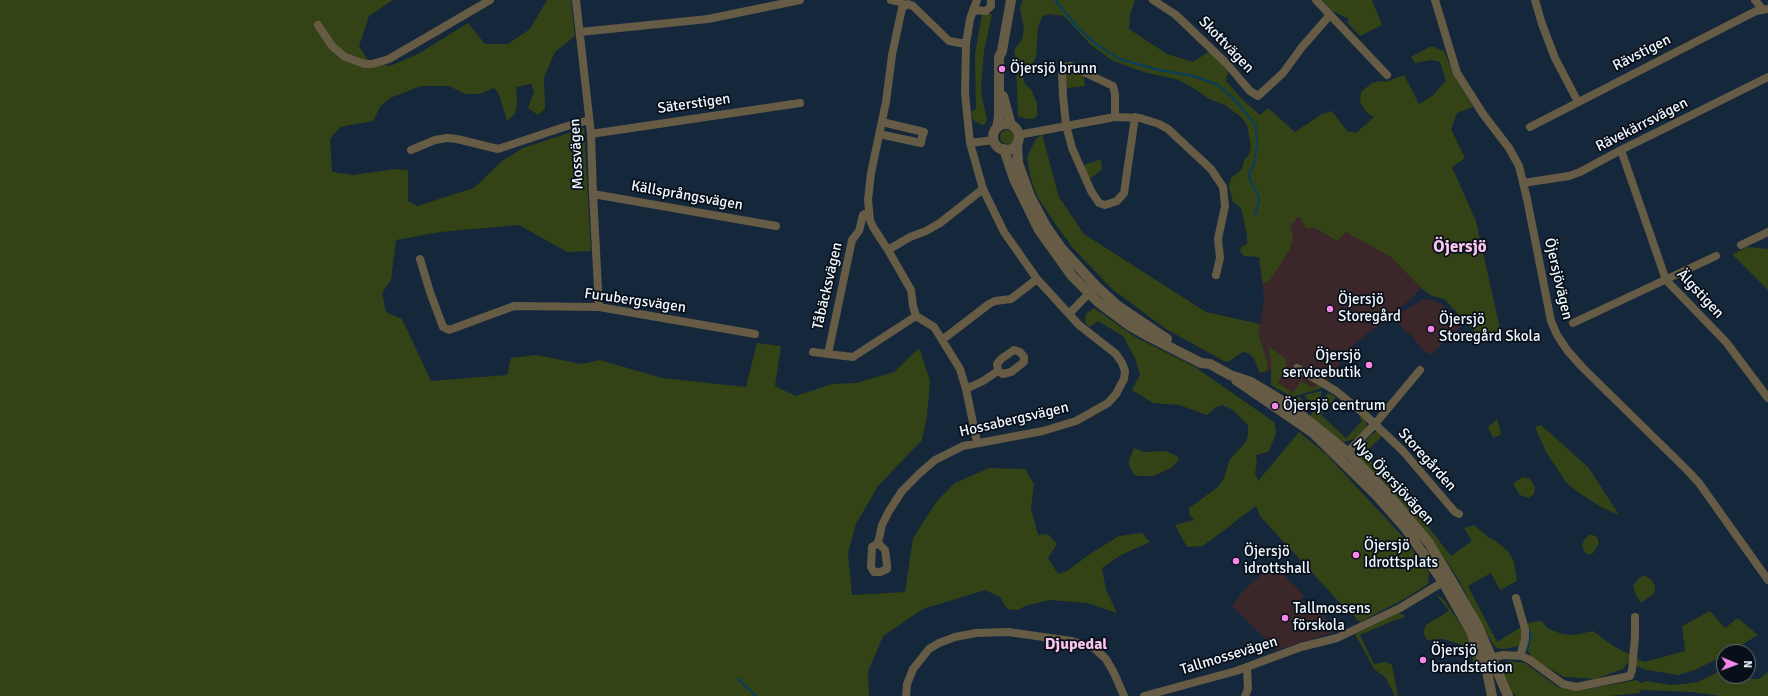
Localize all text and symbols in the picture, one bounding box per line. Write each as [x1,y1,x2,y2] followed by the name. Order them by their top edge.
[1195,13,1257,77] street label: Skottvägen
[1610,31,1674,75] street label: Rävstigen
[1010,60,1097,78] place label: Öjersjö brunn
[997,64,1007,74] marker: Öjersjö brunn
[656,90,732,118] street label: Säterstigen
[1593,94,1691,156] street label: Rävekärrsvägen
[566,118,588,190] street label: Mossvägen
[630,177,744,215] street label: Källsprångsvägen
[1540,236,1576,322] street label: Öjersjövägen
[1433,238,1487,258] district label: Öjersjö
[809,241,847,331] street label: Tåbäcksvägen
[1673,266,1727,322] street label: Älgstigen
[583,285,687,317] street label: Furubergsvägen
[1338,291,1401,326] place label: Öjersjö Storegård
[1325,304,1335,314] marker: Öjersjö Storegård
[1439,311,1541,346] place label: Öjersjö Storegård Skola
[1426,324,1436,334] marker: Öjersjö Storegård Skola
[1283,347,1361,382] place label: Öjersjö servicebutik
[1364,360,1374,370] marker: Öjersjö servicebutik
[1283,397,1386,415] place label: Öjersjö centrum
[957,399,1071,441] street label: Hossabergsvägen
[1270,401,1280,411] marker: Öjersjö centrum
[1394,425,1460,495] street label: Storegården
[1348,435,1438,529] street label: Nya Öjersjövägen
[1364,537,1438,572] place label: Öjersjö Idrottsplats
[1244,543,1310,578] place label: Öjersjö idrottshall
[1351,550,1361,560] marker: Öjersjö Idrottsplats
[1231,556,1241,566] marker: Öjersjö idrottshall
[1293,600,1371,635] place label: Tallmossens förskola
[1280,613,1290,623] marker: Tallmossens förskola
[1178,633,1280,679] street label: Tallmossevägen
[1045,635,1107,655] district label: Djupedal
[1431,642,1513,677] place label: Öjersjö brandstation
[1716,644,1756,684] north arrow
[1418,655,1428,665] marker: Öjersjö brandstation
[1741,660,1754,668] text: N

